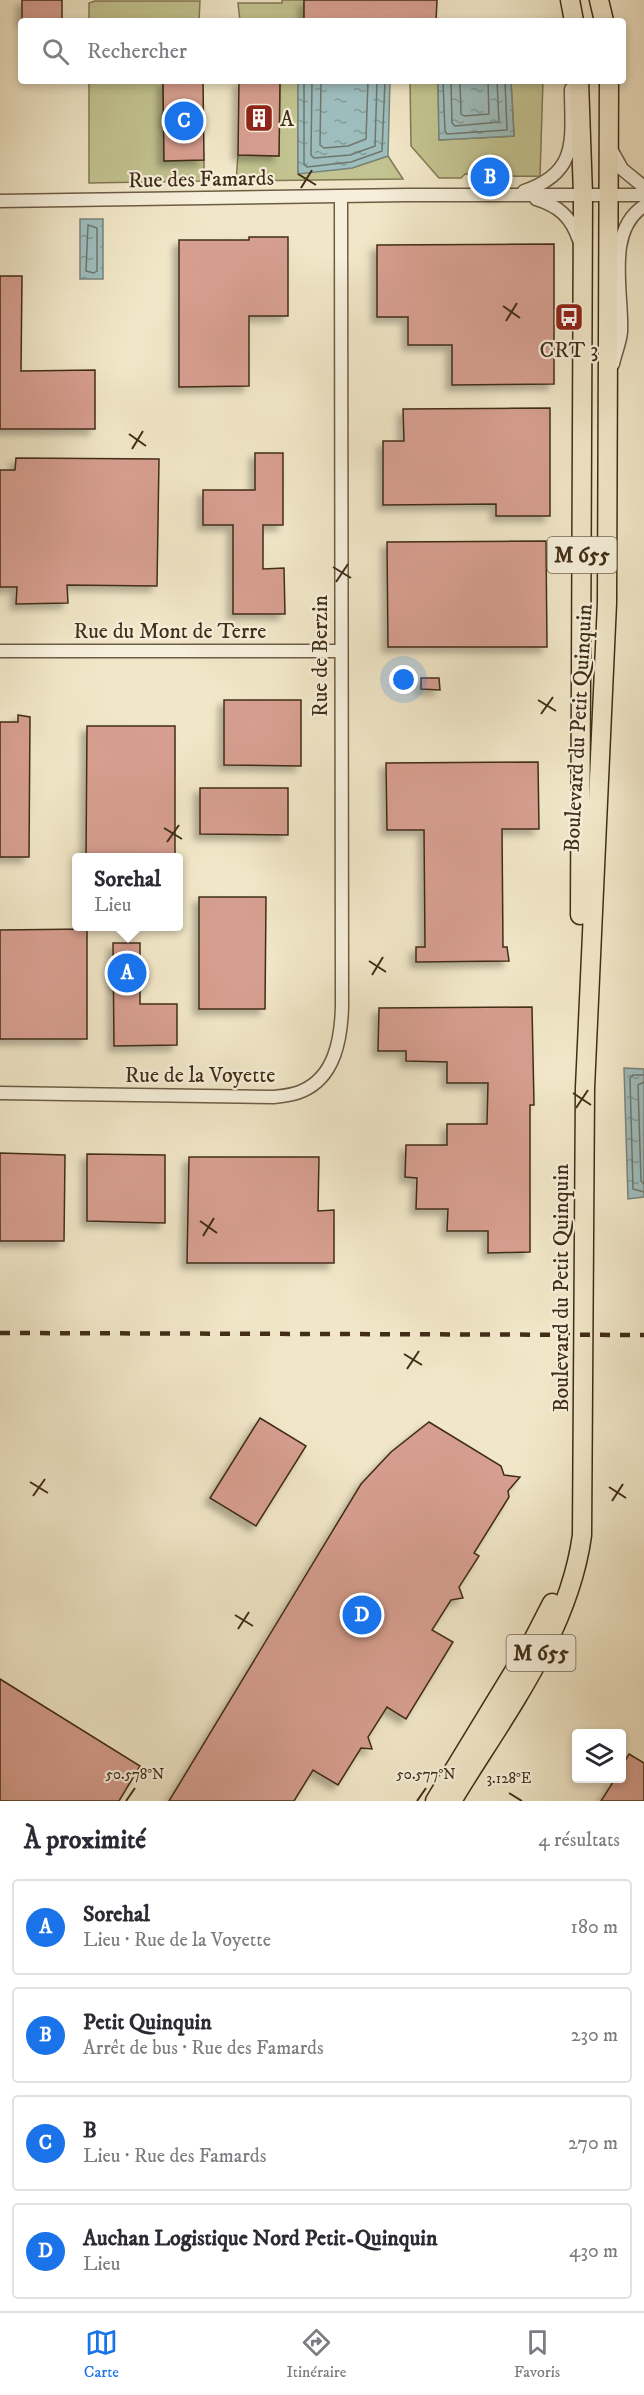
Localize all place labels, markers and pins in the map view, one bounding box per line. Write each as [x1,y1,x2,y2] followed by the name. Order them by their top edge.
[164,98,204,144] pin: C
[243,102,275,134] building icon: A
[280,106,295,133] place label: A
[470,154,510,200] pin: B
[553,301,585,333] bus stop icon: CRT 3
[540,337,598,364] place label: CRT 3
[108,950,146,996] pin: A
[342,1592,382,1638] pin: D

